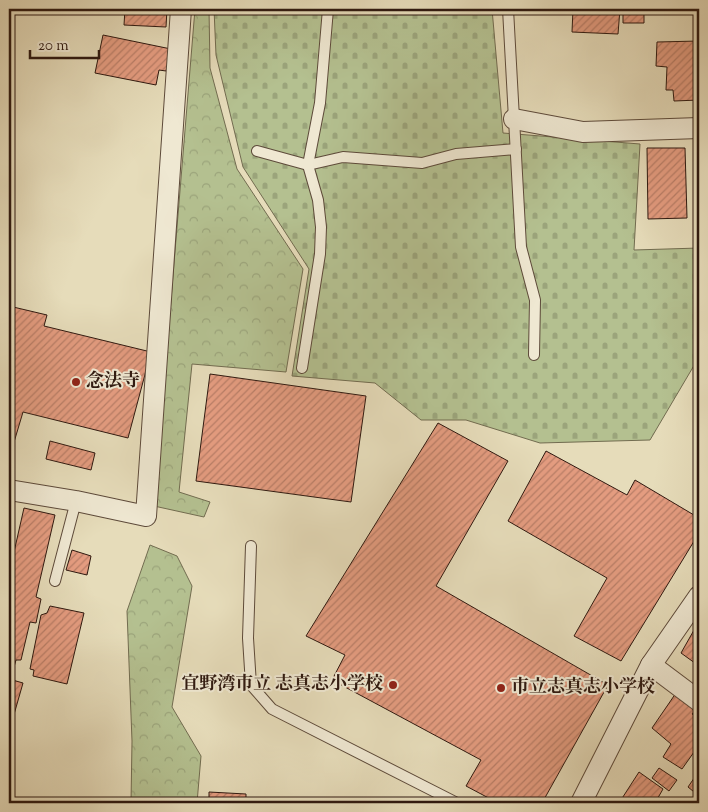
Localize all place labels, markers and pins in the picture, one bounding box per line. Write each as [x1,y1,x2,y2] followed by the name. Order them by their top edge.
[86,369,140,395] place label: 念法寺
[70,376,82,388] marker: 念法寺
[181,672,383,698] place label: 宜野湾市立 志真志小学校
[511,675,655,701] place label: 市立志真志小学校
[387,679,399,691] marker: 宜野湾市立 志真志小学校
[495,682,507,694] marker: 市立志真志小学校

